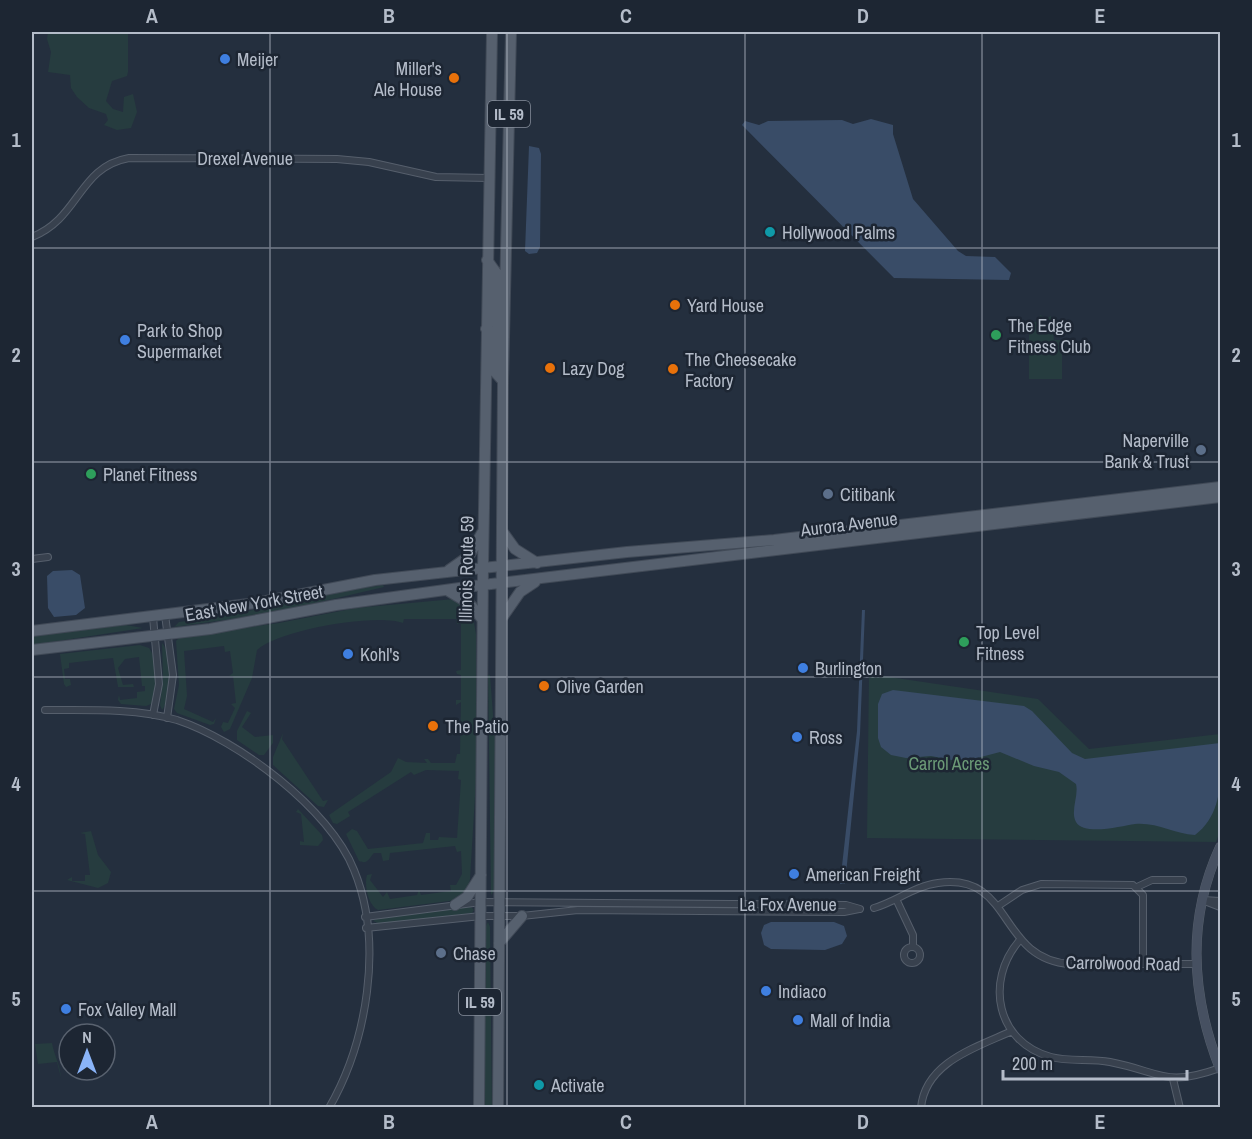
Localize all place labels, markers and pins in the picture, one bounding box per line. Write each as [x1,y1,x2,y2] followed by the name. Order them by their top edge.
[237,47,278,72] place label: Meijer
[218,52,232,66] marker: Meijer
[373,56,442,102] place label: Miller's Ale House
[447,71,461,85] marker: Miller's Ale House
[782,220,895,245] place label: Hollywood Palms
[763,225,777,239] marker: Hollywood Palms
[687,293,764,318] place label: Yard House
[668,298,682,312] marker: Yard House
[1008,313,1091,359] place label: The Edge Fitness Club
[137,318,222,364] place label: Park to Shop Supermarket
[989,328,1003,342] marker: The Edge Fitness Club
[118,333,132,347] marker: Park to Shop Supermarket
[685,347,797,393] place label: The Cheesecake Factory
[562,356,625,381] place label: Lazy Dog
[543,361,557,375] marker: Lazy Dog
[666,362,680,376] marker: The Cheesecake Factory
[1104,428,1189,474] place label: Naperville Bank & Trust
[1194,443,1208,457] marker: Naperville Bank & Trust
[103,462,197,487] place label: Planet Fitness
[84,467,98,481] marker: Planet Fitness
[840,482,896,507] place label: Citibank
[821,487,835,501] marker: Citibank
[976,620,1039,666] place label: Top Level Fitness
[957,635,971,649] marker: Top Level Fitness
[360,642,400,667] place label: Kohl's
[341,647,355,661] marker: Kohl's
[815,656,882,681] place label: Burlington
[796,661,810,675] marker: Burlington
[556,674,644,699] place label: Olive Garden
[537,679,551,693] marker: Olive Garden
[445,714,509,739] place label: The Patio
[426,719,440,733] marker: The Patio
[809,725,843,750] place label: Ross
[790,730,804,744] marker: Ross
[805,862,920,887] place label: American Freight
[787,867,801,881] marker: American Freight
[453,941,496,966] place label: Chase
[434,946,448,960] marker: Chase
[778,979,826,1004] place label: Indiaco
[759,984,773,998] marker: Indiaco
[78,997,176,1022] place label: Fox Valley Mall
[59,1002,73,1016] marker: Fox Valley Mall
[810,1008,890,1033] place label: Mall of India
[791,1013,805,1027] marker: Mall of India
[550,1073,604,1098] place label: Activate
[532,1078,546,1092] marker: Activate

